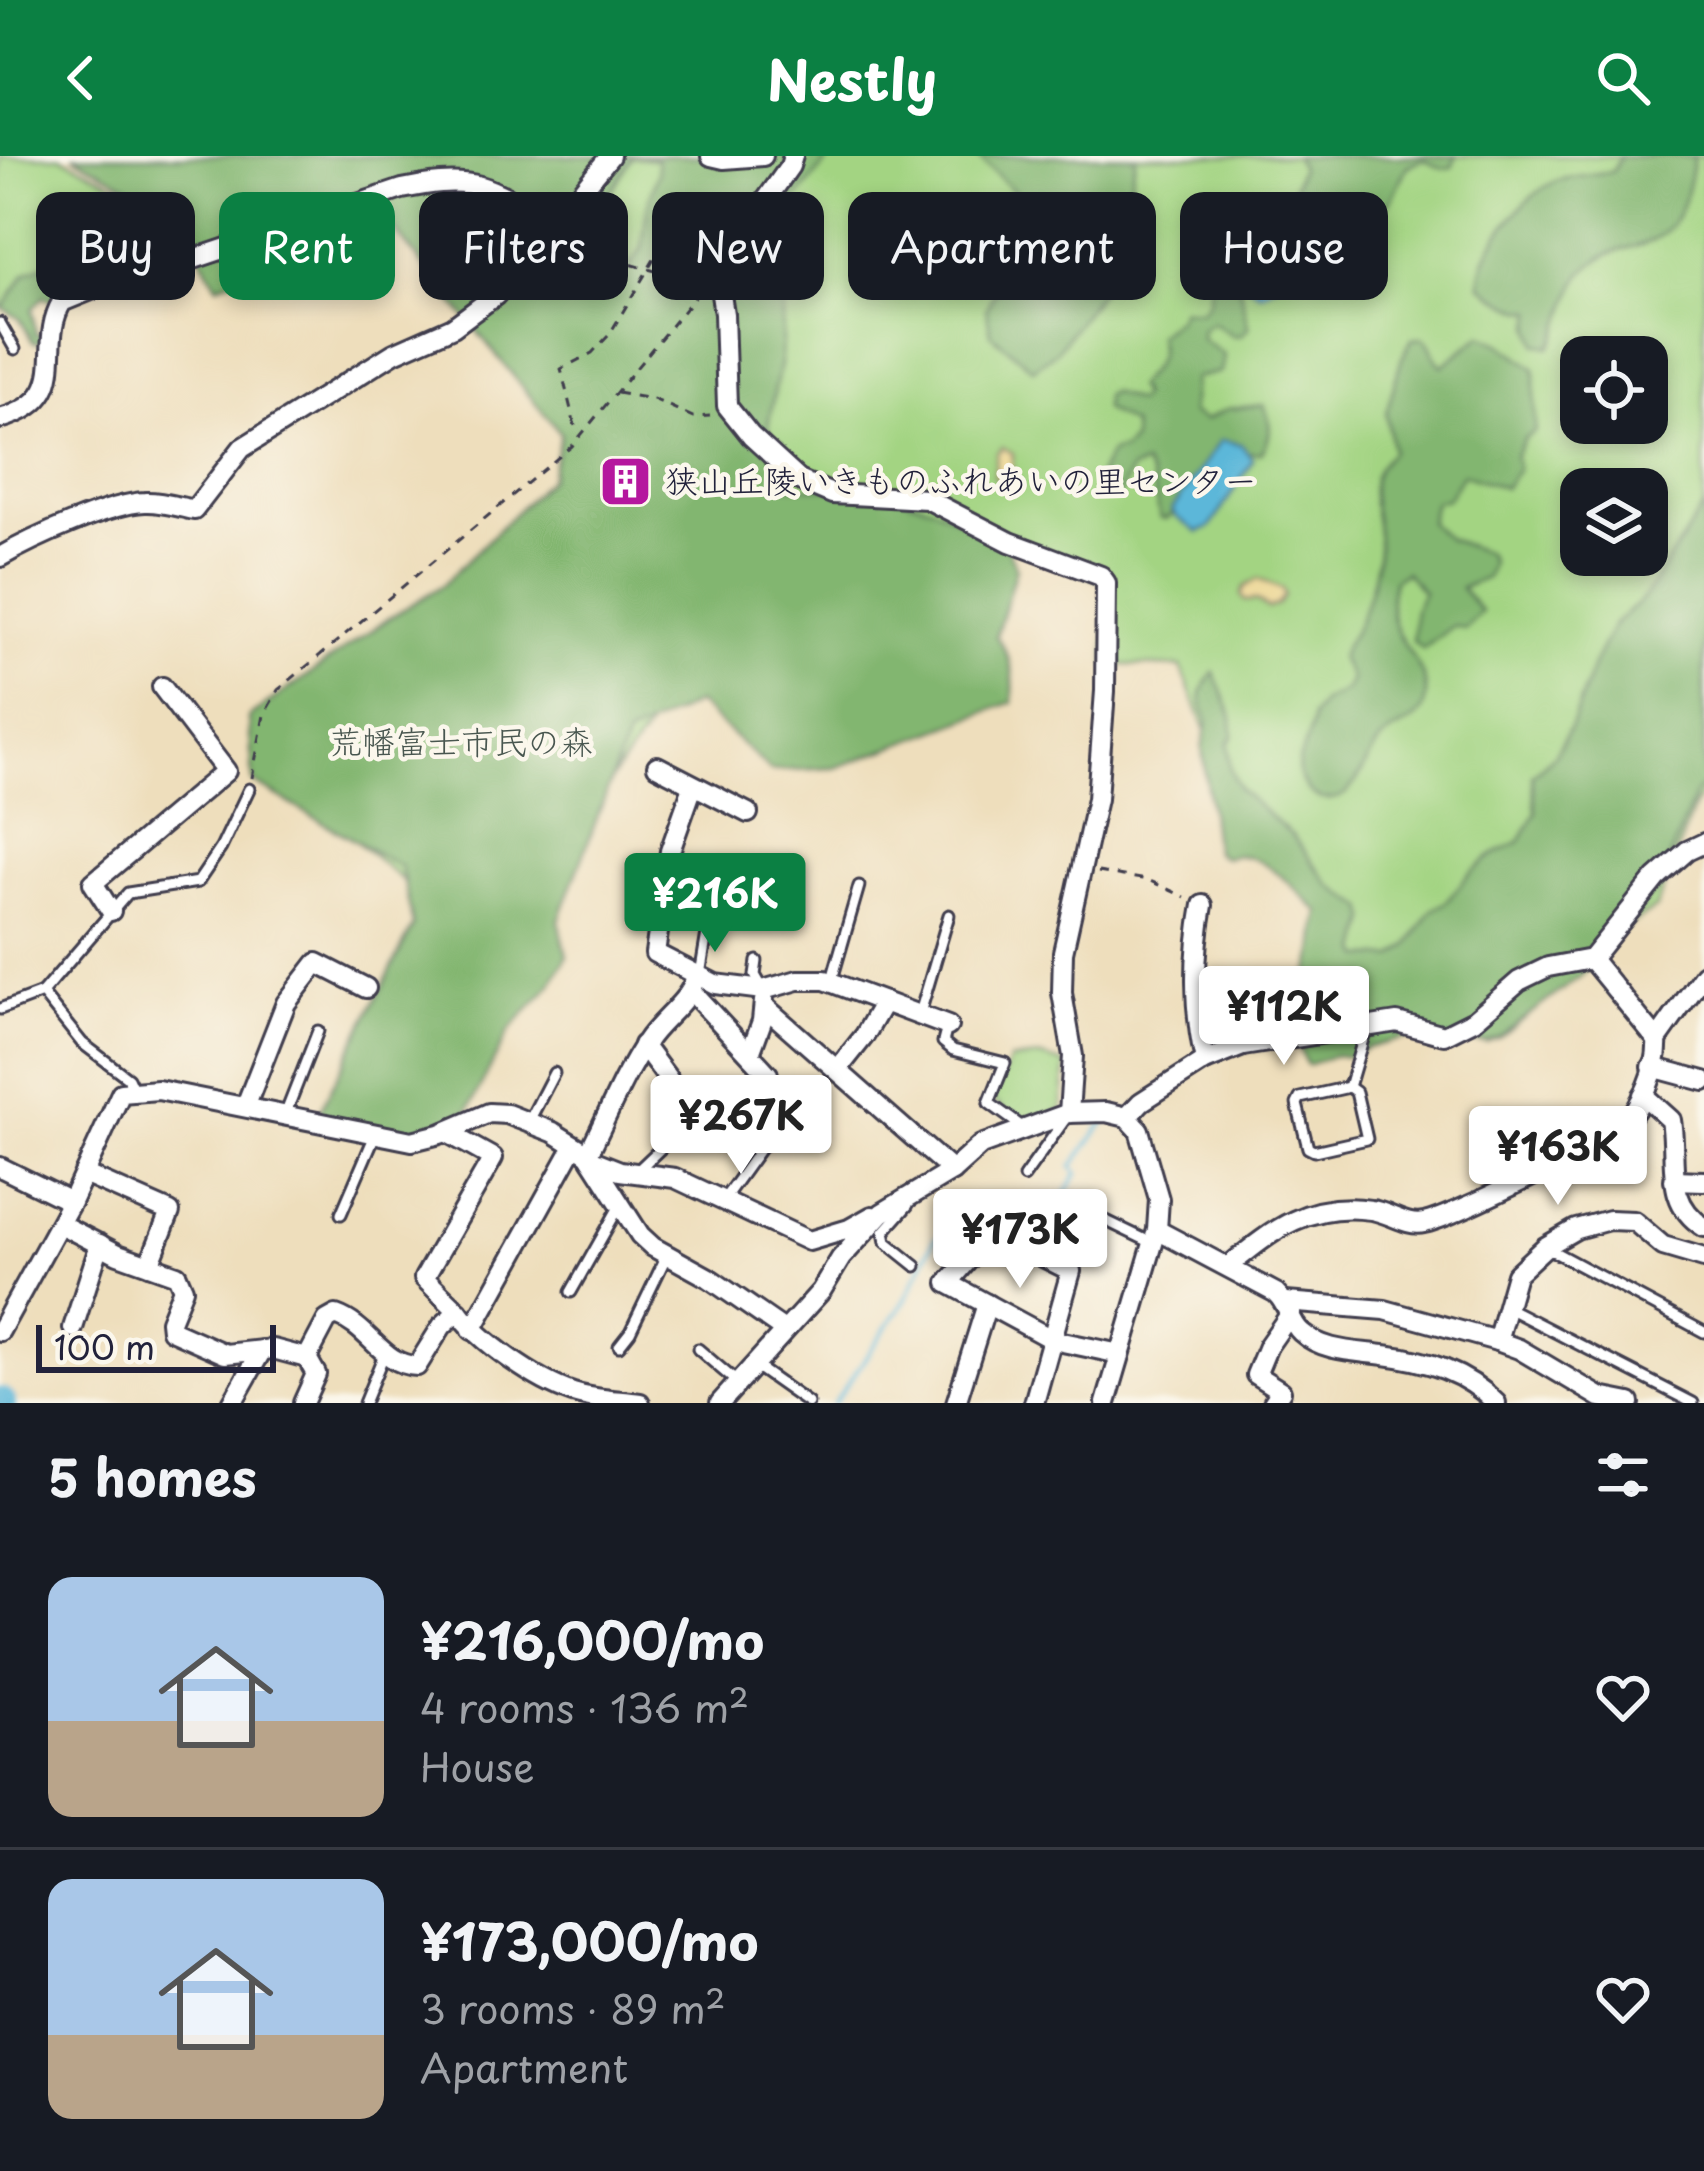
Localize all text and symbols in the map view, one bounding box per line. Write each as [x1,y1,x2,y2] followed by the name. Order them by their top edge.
[767,38,937,119] text: Nestly
[48,45,114,111] icon: back
[1590,45,1656,111] icon: search
[36,192,195,300] chip: Buy
[219,192,395,300] chip: Rent
[419,192,628,300] chip: Filters
[652,192,824,300] chip: New
[848,192,1156,300] chip: Apartment
[1180,192,1388,300] chip: House
[1560,336,1668,576] map controls
[1560,336,1668,444] button: locate
[598,453,654,509] building icon: 狭山丘陵いきものふれあいの里センター
[665,454,1257,504] place label: 狭山丘陵いきものふれあいの里センター
[1560,468,1668,576] button: layers
[329,715,593,765] park label: 荒幡富士市民の森
[631,853,799,955] pin: ¥216K
[651,862,779,921] text: ¥216K
[1200,966,1368,1068] pin: ¥112K
[1226,975,1342,1034] text: ¥112K
[657,1075,825,1177] pin: ¥267K
[678,1084,804,1143] text: ¥267K
[1474,1106,1642,1208] pin: ¥163K
[1496,1115,1620,1174] text: ¥163K
[936,1189,1104,1291] pin: ¥173K
[960,1198,1080,1257] text: ¥173K
[36,1319,276,1372] scale bar
[54,1321,155,1371] text: 100 m
[48,1437,257,1514] text: 5 homes
[1590,1442,1656,1508] icon: filters
[420,1600,764,1677] text: ¥216,000/mo
[144,1625,288,1769] icon: home
[1590,1664,1656,1730] icon: heart
[420,1677,749,1736] text: 4 rooms · 136 m²
[420,1736,534,1795] text: House
[420,1901,758,1978] text: ¥173,000/mo
[144,1927,288,2071] icon: home
[1590,1966,1656,2032] icon: heart
[420,1978,726,2037] text: 3 rooms · 89 m²
[420,2037,628,2096] text: Apartment

